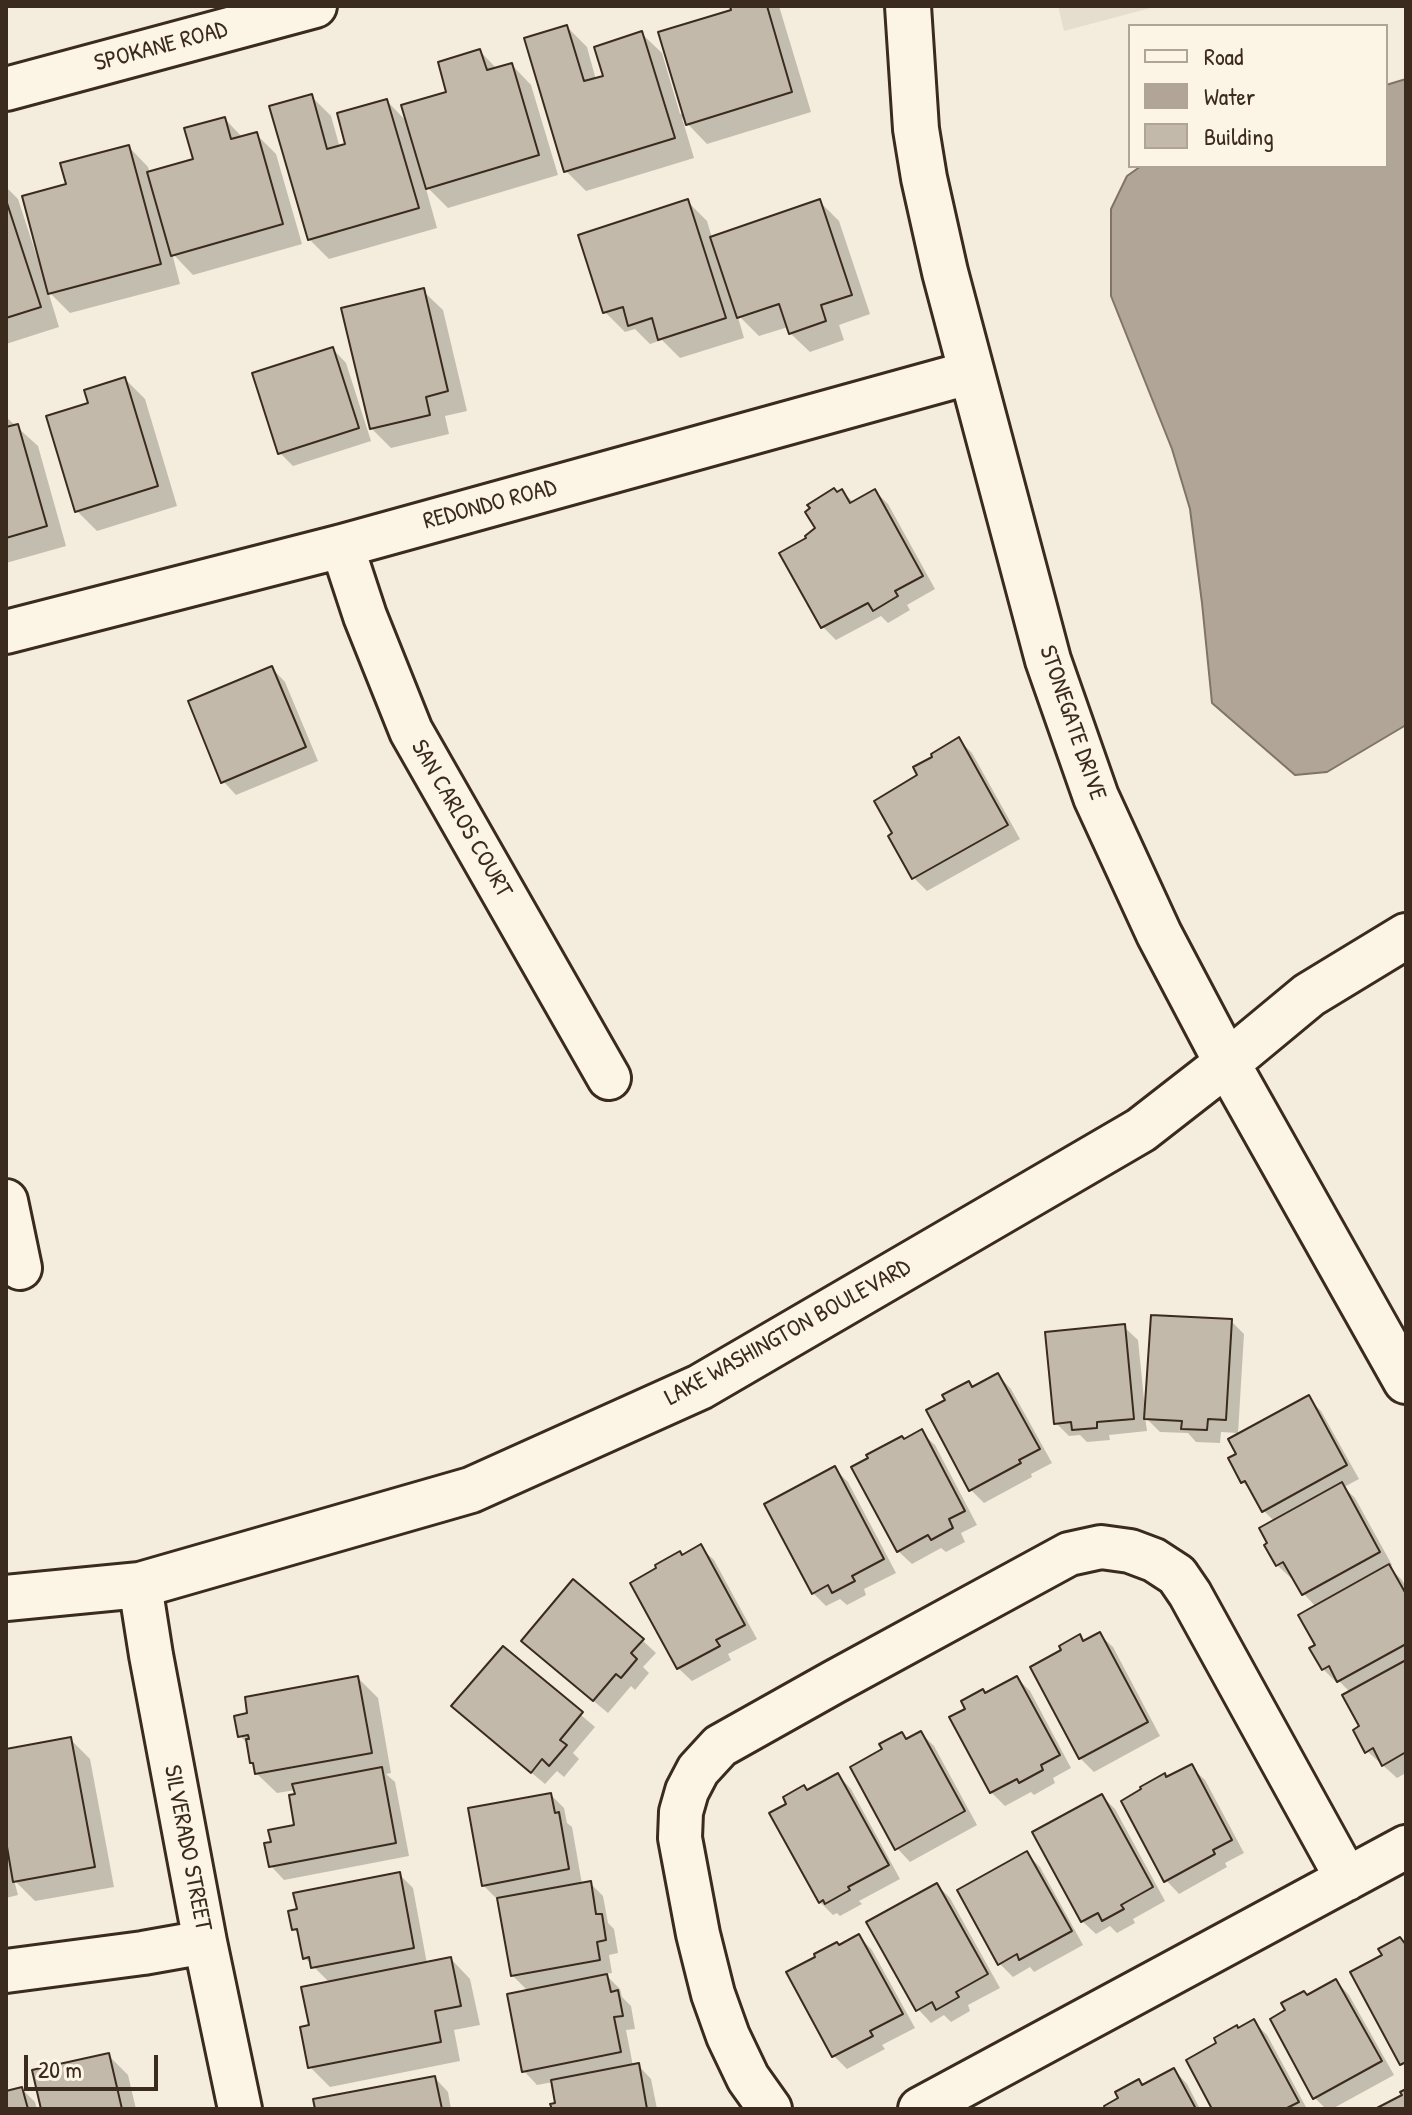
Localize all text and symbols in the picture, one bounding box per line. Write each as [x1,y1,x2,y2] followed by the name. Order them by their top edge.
[91,15,231,79] street label: SPOKANE ROAD
[1128,24,1388,168] legend
[1204,40,1243,72] text: Road
[1204,80,1255,112] text: Water
[1204,120,1274,152] text: Building
[420,473,560,537] street label: REDONDO ROAD
[1032,642,1112,804] street label: STONEGATE DRIVE
[404,735,518,903] street label: SAN CARLOS COURT
[660,1253,916,1413] street label: LAKE WASHINGTON BOULEVARD
[157,1763,217,1933] street label: SILVERADO STREET
[28,2039,162,2089] scale bar
[38,2053,82,2085] text: 20 m

